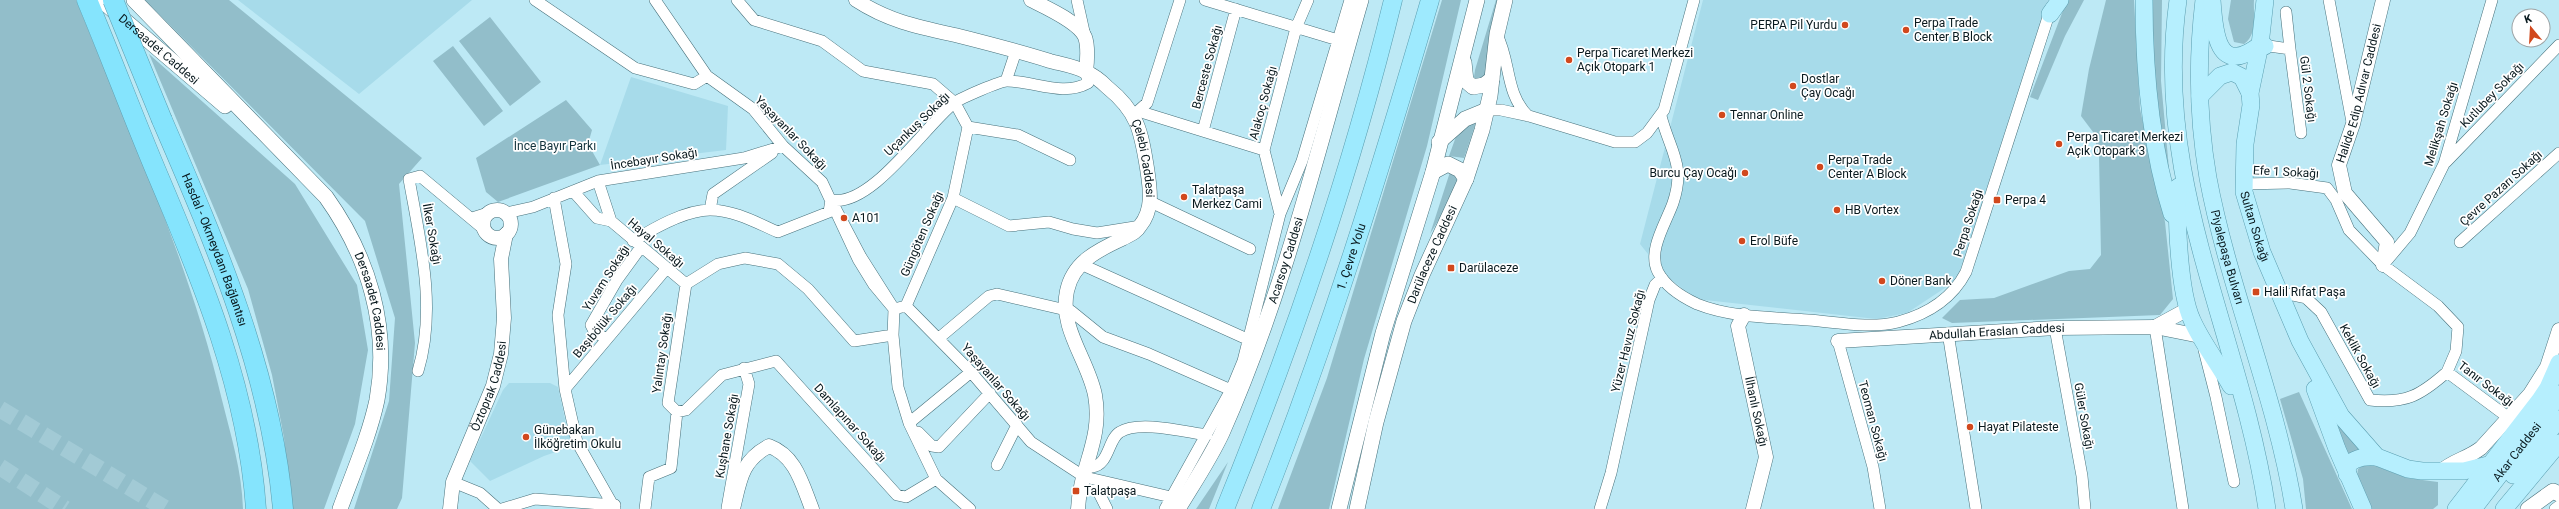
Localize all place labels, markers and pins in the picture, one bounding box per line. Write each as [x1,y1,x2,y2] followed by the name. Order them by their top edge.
[1914,16,1993,44] place label: Perpa Trade Center B Block
[1750,18,1837,32] place label: PERPA Pil Yurdu
[1840,20,1850,30] marker: PERPA Pil Yurdu
[1901,25,1911,35] marker: Perpa Trade Center B Block
[1577,46,1693,74] place label: Perpa Ticaret Merkezi Açık Otopark 1
[1564,55,1574,65] marker: Perpa Ticaret Merkezi Açık Otopark 1
[1801,72,1855,100] place label: Dostlar Çay Ocağı
[1788,81,1798,91] marker: Dostlar Çay Ocağı
[1730,108,1803,122] place label: Tennar Online
[1717,110,1727,120] marker: Tennar Online
[2067,130,2183,158] place label: Perpa Ticaret Merkezi Açık Otopark 3
[2054,139,2064,149] marker: Perpa Ticaret Merkezi Açık Otopark 3
[1828,153,1907,181] place label: Perpa Trade Center A Block
[1815,162,1825,172] marker: Perpa Trade Center A Block
[1649,166,1737,180] place label: Burcu Çay Ocağı
[1740,168,1750,178] marker: Burcu Çay Ocağı
[1192,183,1262,211] place label: Talatpaşa Merkez Cami
[1179,192,1189,202] marker: Talatpaşa Merkez Cami
[2005,193,2046,207] place label: Perpa 4
[1992,195,2002,205] marker: Perpa 4
[1845,203,1899,217] place label: HB Vortex
[1832,205,1842,215] marker: HB Vortex
[852,211,880,225] place label: A101
[839,213,849,223] marker: A101
[1750,234,1798,248] place label: Erol Büfe
[1737,236,1747,246] marker: Erol Büfe
[1459,261,1518,275] place label: Darülaceze
[1446,263,1456,273] marker: Darülaceze
[1890,274,1952,288] place label: Döner Bank
[1877,276,1887,286] marker: Döner Bank
[2264,285,2346,299] place label: Halil Rıfat Paşa
[2251,287,2261,297] marker: Halil Rıfat Paşa
[1978,420,2059,434] place label: Hayat Pilateste
[1965,422,1975,432] marker: Hayat Pilateste
[534,423,621,451] place label: Günebakan İlköğretim Okulu
[521,432,531,442] marker: Günebakan İlköğretim Okulu
[1084,484,1136,498] place label: Talatpaşa
[1071,486,1081,496] marker: Talatpaşa

